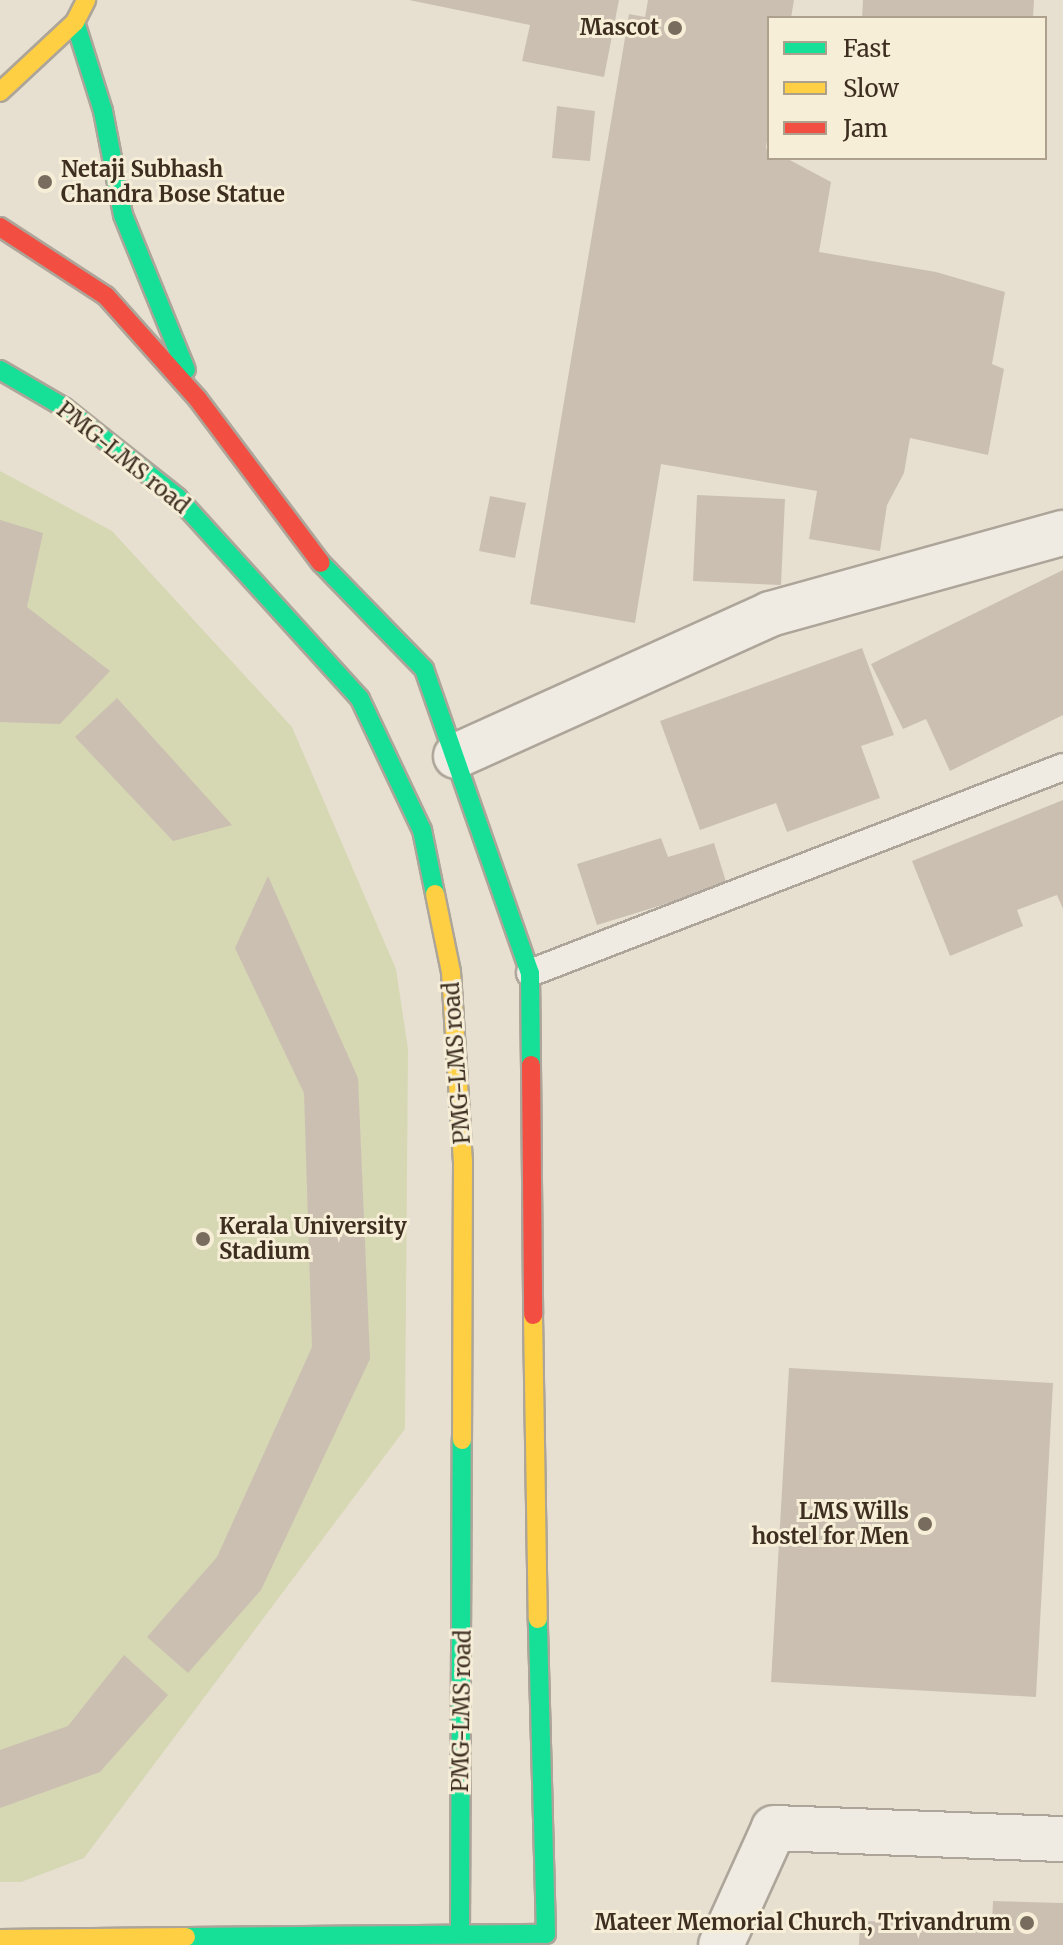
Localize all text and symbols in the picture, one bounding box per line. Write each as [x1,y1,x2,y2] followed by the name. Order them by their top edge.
[580,15,659,41] place label: Mascot
[767,16,1047,160] legend
[666,19,684,37] marker: Mascot
[843,33,891,64] text: Fast
[843,73,899,104] text: Slow
[843,113,888,144] text: Jam
[61,156,285,208] place label: Netaji Subhash Chandra Bose Statue
[36,173,54,191] marker: Netaji Subhash Chandra Bose Statue
[51,397,195,519] street label: PMG-LMS road
[438,981,476,1145] street label: PMG-LMS road
[219,1213,407,1264] place label: Kerala University Stadium
[194,1230,212,1248] marker: Kerala University Stadium
[751,1498,909,1550] place label: LMS Wills hostel for Men
[916,1515,934,1533] marker: LMS Wills hostel for Men
[447,1629,477,1793] street label: PMG-LMS road
[595,1910,1011,1936] place label: Mateer Memorial Church, Trivandrum
[1018,1914,1036,1932] marker: Mateer Memorial Church, Trivandrum

